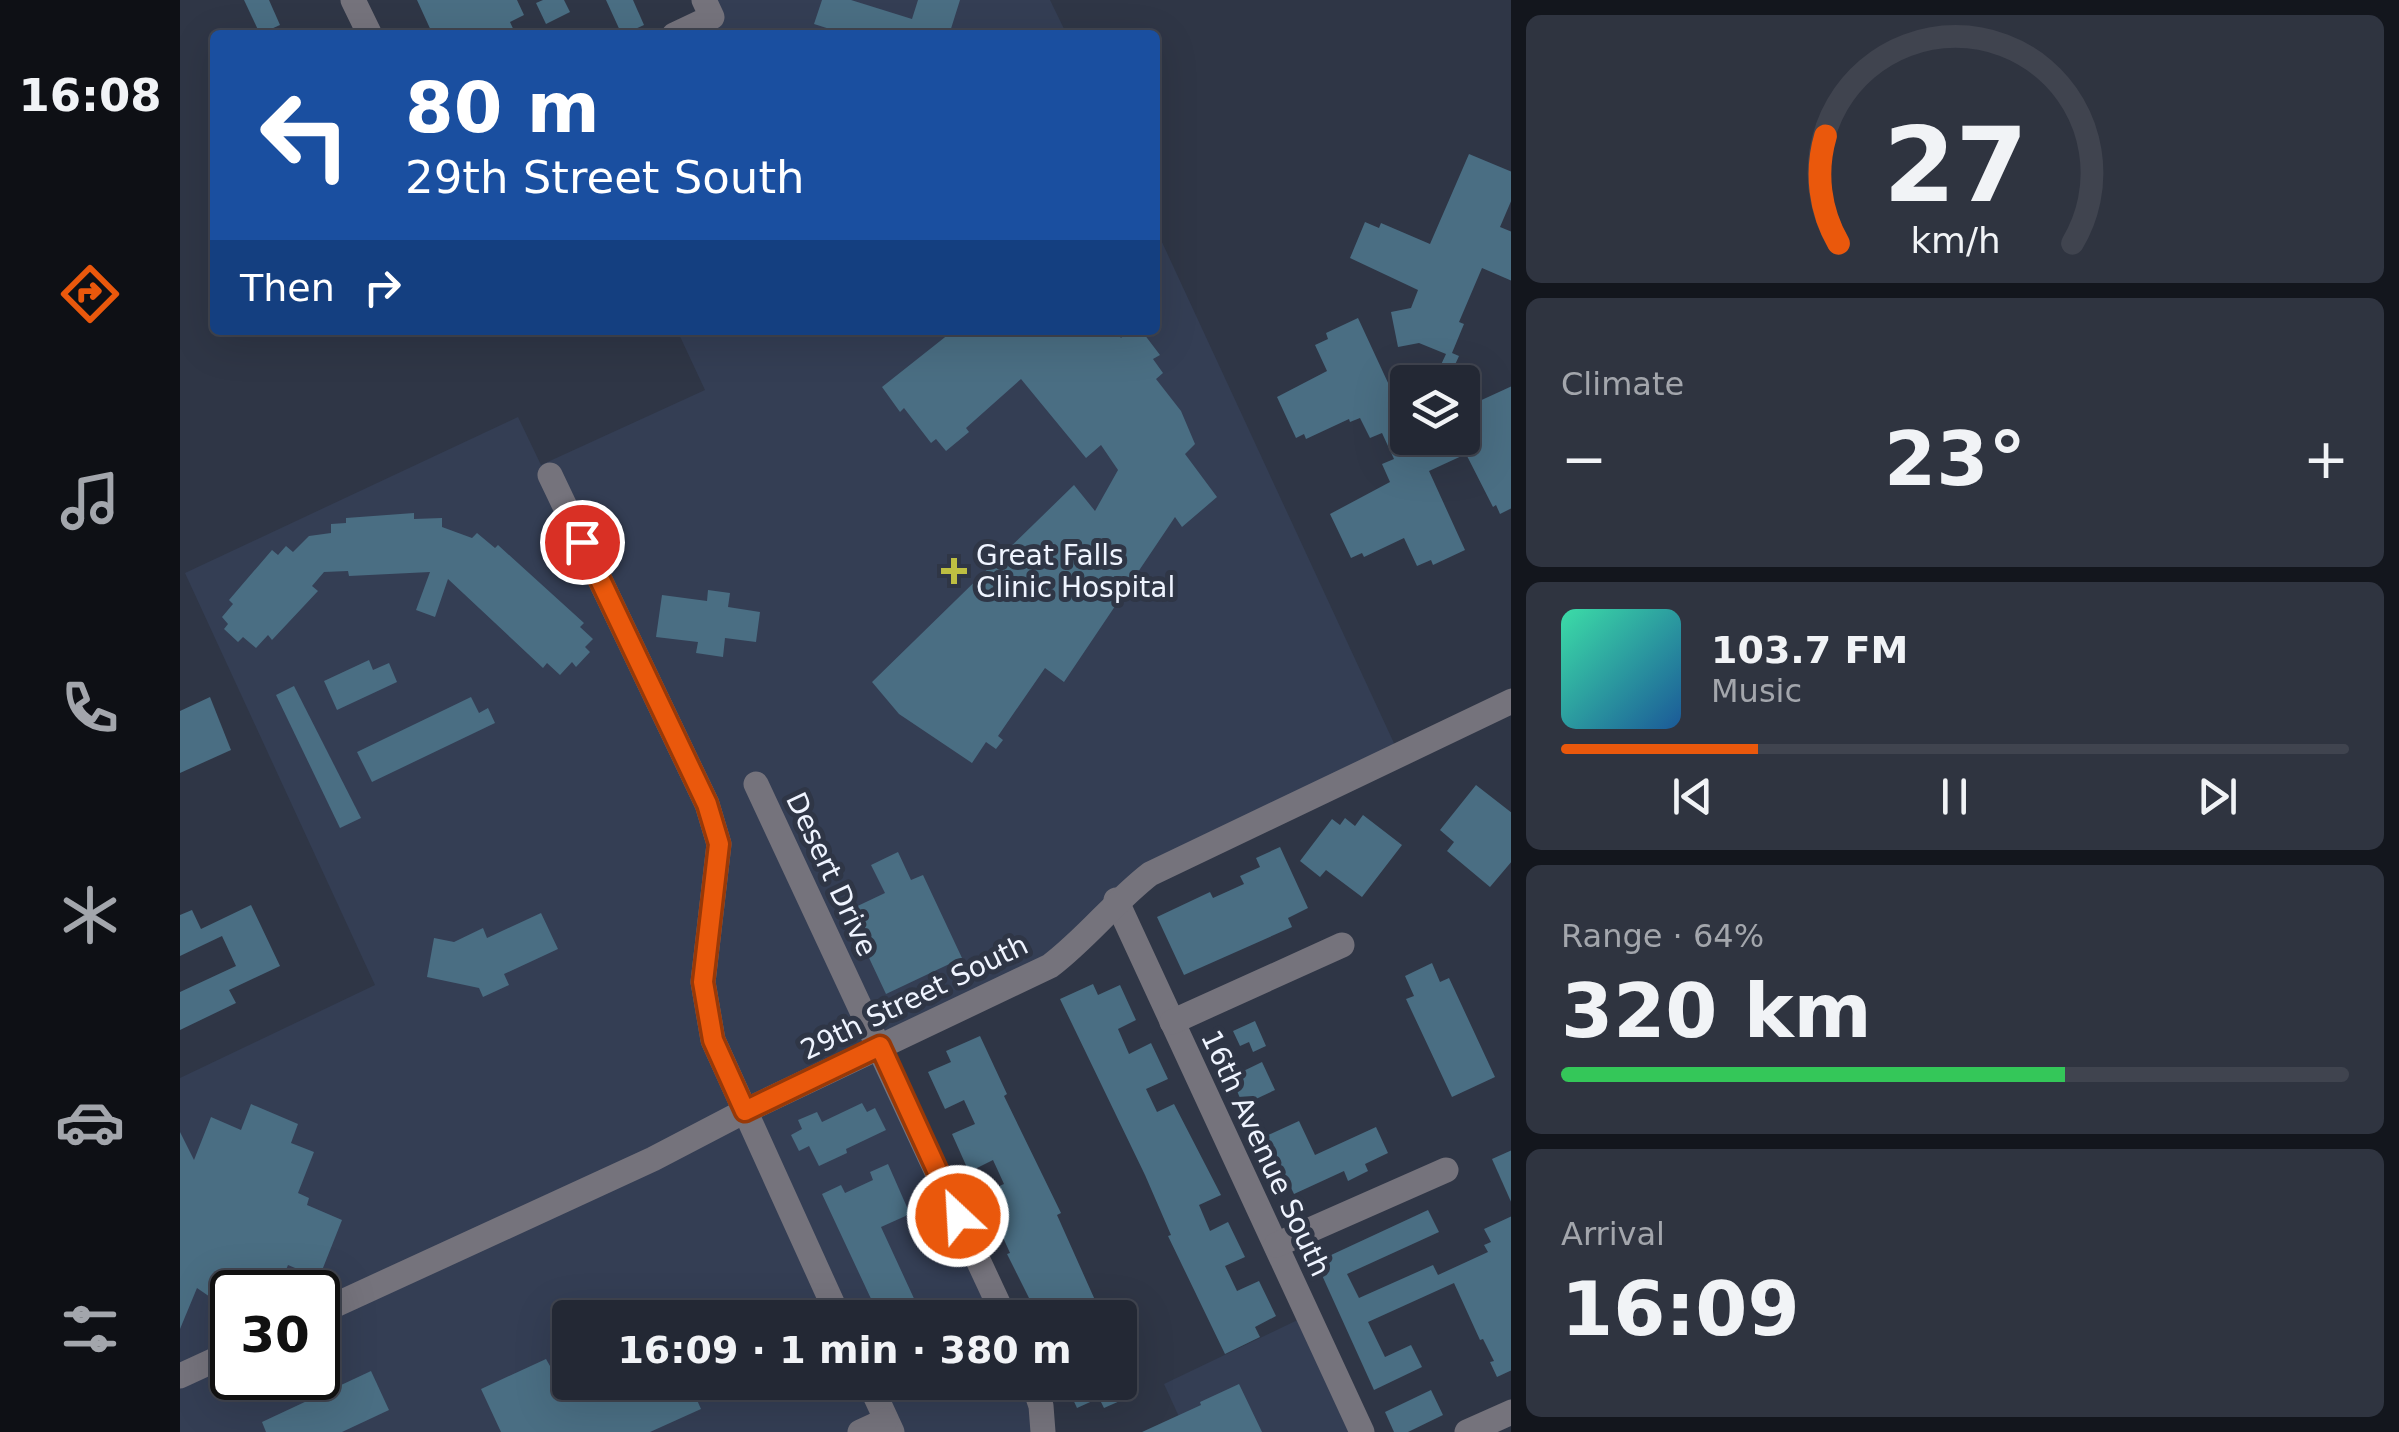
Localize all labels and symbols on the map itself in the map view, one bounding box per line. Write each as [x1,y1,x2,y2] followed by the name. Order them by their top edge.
[540,500,625,585] pin
[976,539,1175,604] place label: Great Falls Clinic Hospital
[941,558,967,584] marker: Great Falls Clinic Hospital
[779,787,884,961] street label: Desert Drive
[795,928,1033,1067] street label: 29th Street South
[1194,1025,1337,1281] street label: 16th Avenue South
[906,1164,1010,1268] position arrow
[210,1270,340,1400] speed limit sign: 30

